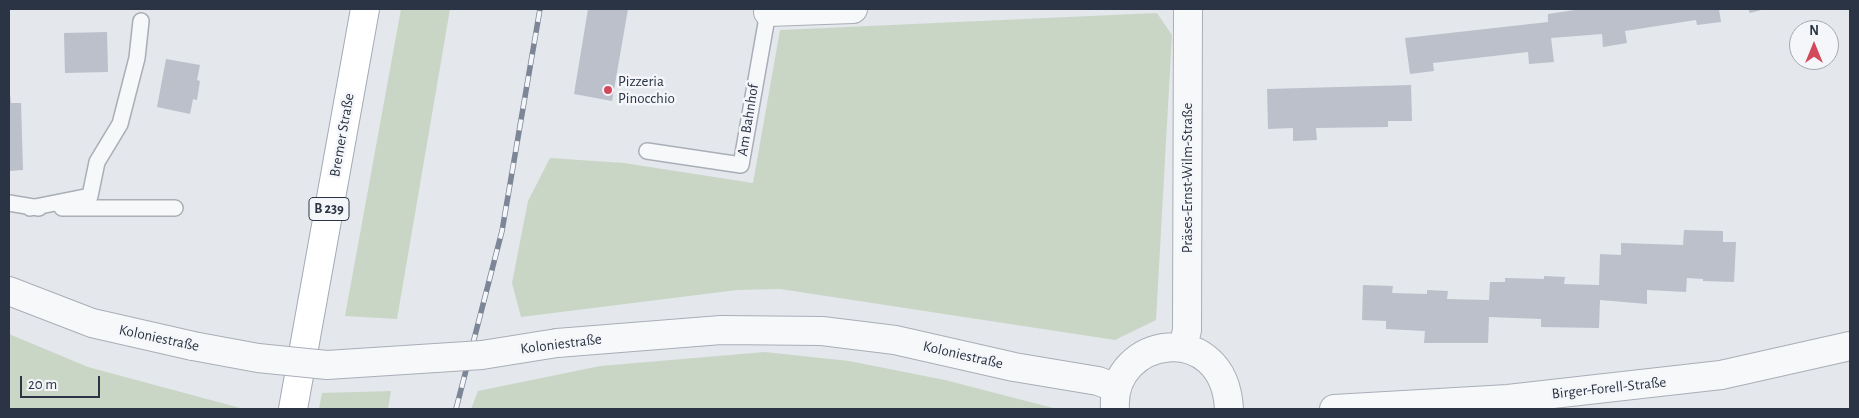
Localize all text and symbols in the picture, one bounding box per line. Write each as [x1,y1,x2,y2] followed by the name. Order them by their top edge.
[1789,20,1839,70] north arrow
[1809,24,1819,38] text: N
[618,72,675,107] place label: Pizzeria Pinocchio
[733,83,763,157] street label: Am Bahnhof
[602,84,614,96] marker: Pizzeria Pinocchio
[326,92,358,178] street label: Bremer Straße
[1178,103,1196,253] street label: Präses-Ernst-Wilm-Straße
[309,198,349,220] road number: B 239
[117,321,201,355] street label: Koloniestraße
[519,330,603,358] street label: Koloniestraße
[921,337,1005,373] street label: Koloniestraße
[22,366,102,398] scale bar
[1551,373,1667,403] street label: Birger-Forell-Straße
[28,377,57,392] text: 20 m

